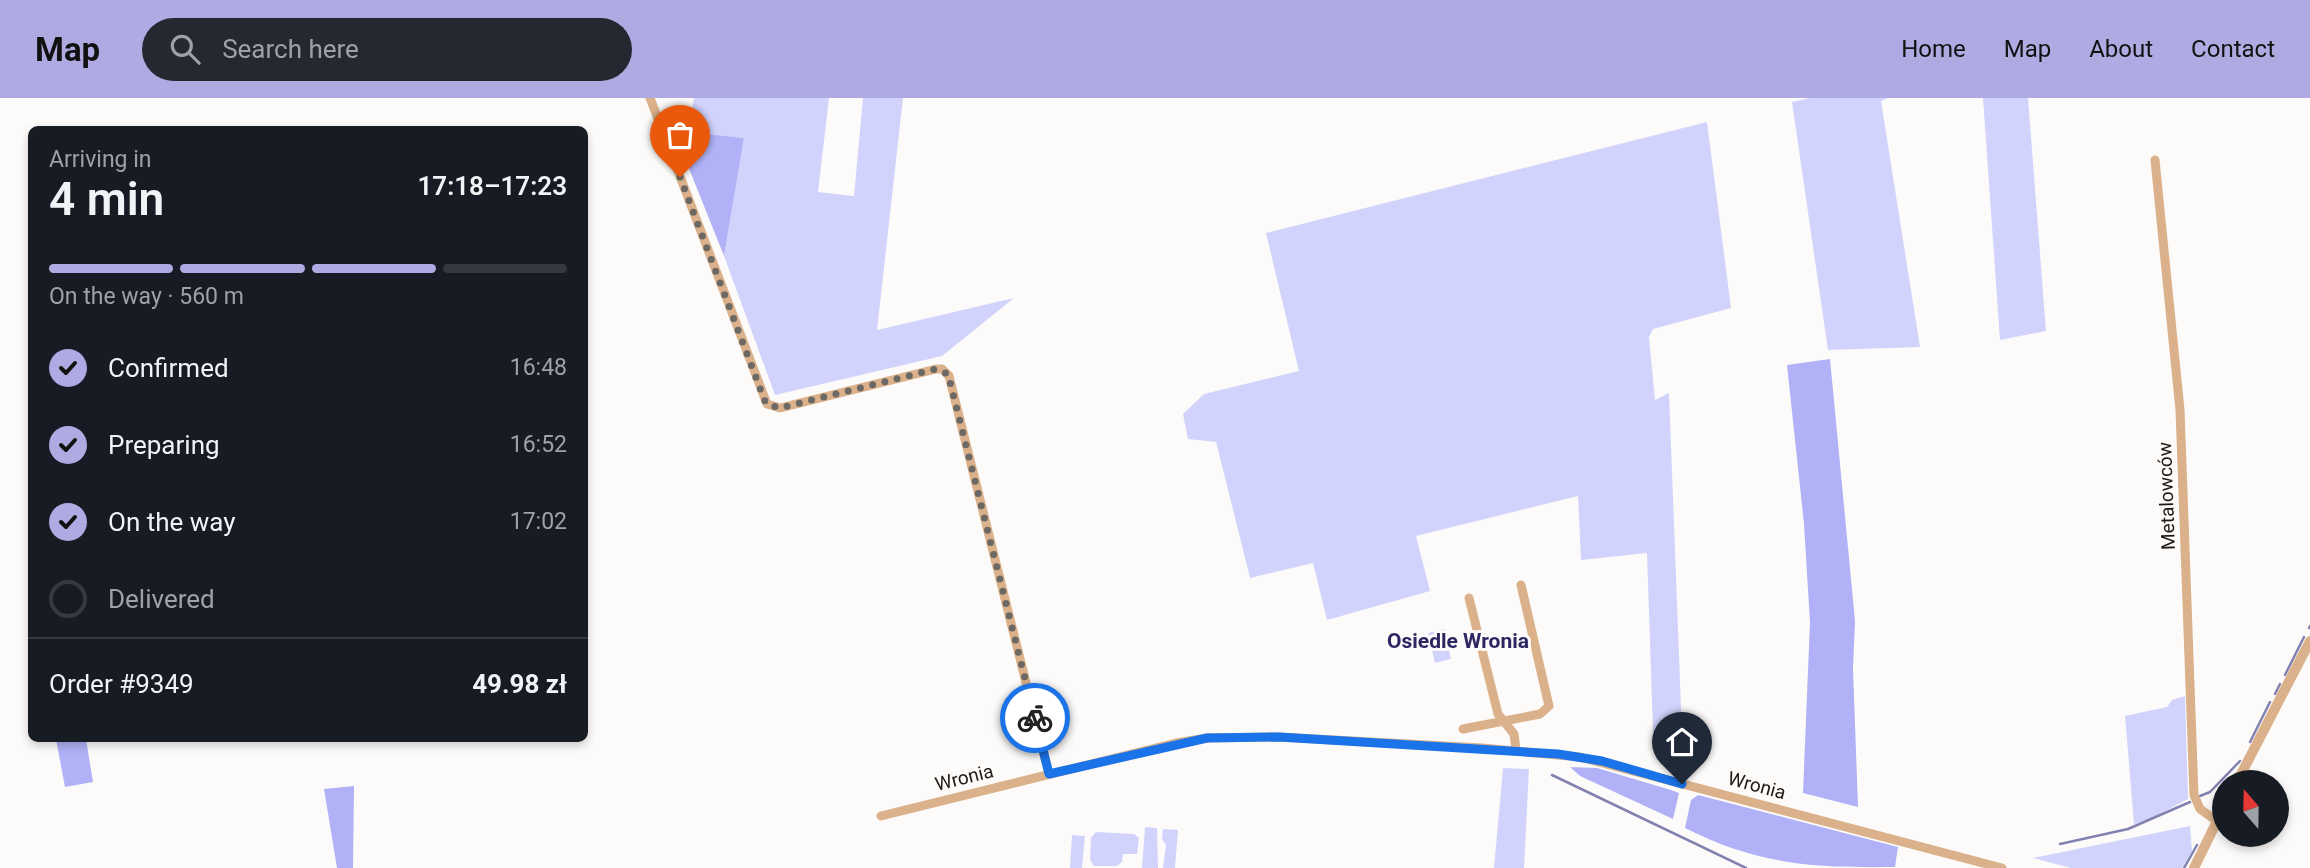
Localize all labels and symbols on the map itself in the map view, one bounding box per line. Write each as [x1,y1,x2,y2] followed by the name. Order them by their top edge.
[650,105,710,177] pin
[2153,442,2180,550] street label: Metalowców
[1387,629,1529,653] district label: Osiedle Wronia
[1000,683,1070,753] courier
[1652,712,1712,784] pin
[933,759,996,796] street label: Wronia
[1725,767,1788,804] street label: Wronia
[2212,770,2289,847] north arrow

